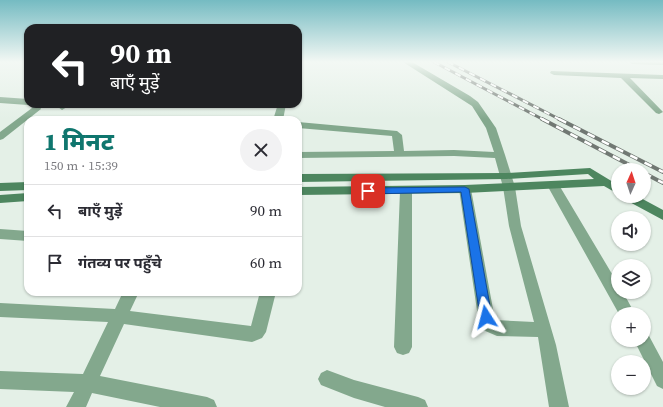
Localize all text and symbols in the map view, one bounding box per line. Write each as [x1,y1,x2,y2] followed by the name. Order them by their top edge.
[110,34,172,72] text: 90 m
[44,40,96,92] icon: left
[110,70,159,95] text: बाएँ मुड़ें
[44,125,114,158] text: 1 मिनट
[240,129,282,171] button: close
[44,157,118,174] text: 150 m · 15:39
[611,163,651,203] north arrow
[611,163,651,395] map controls
[351,174,385,208] pin
[357,180,379,202] icon: arrive
[44,200,66,222] icon: left
[78,200,122,221] text: बाएँ मुड़ें
[250,200,282,221] text: 90 m
[611,211,651,251] button: sound
[44,252,66,274] icon: arrive
[78,252,162,273] text: गंतव्य पर पहुँचे
[250,252,282,273] text: 60 m
[611,259,651,299] button: layers
[465,296,507,338] position arrow
[611,307,651,347] button: +
[611,355,651,395] button: −

